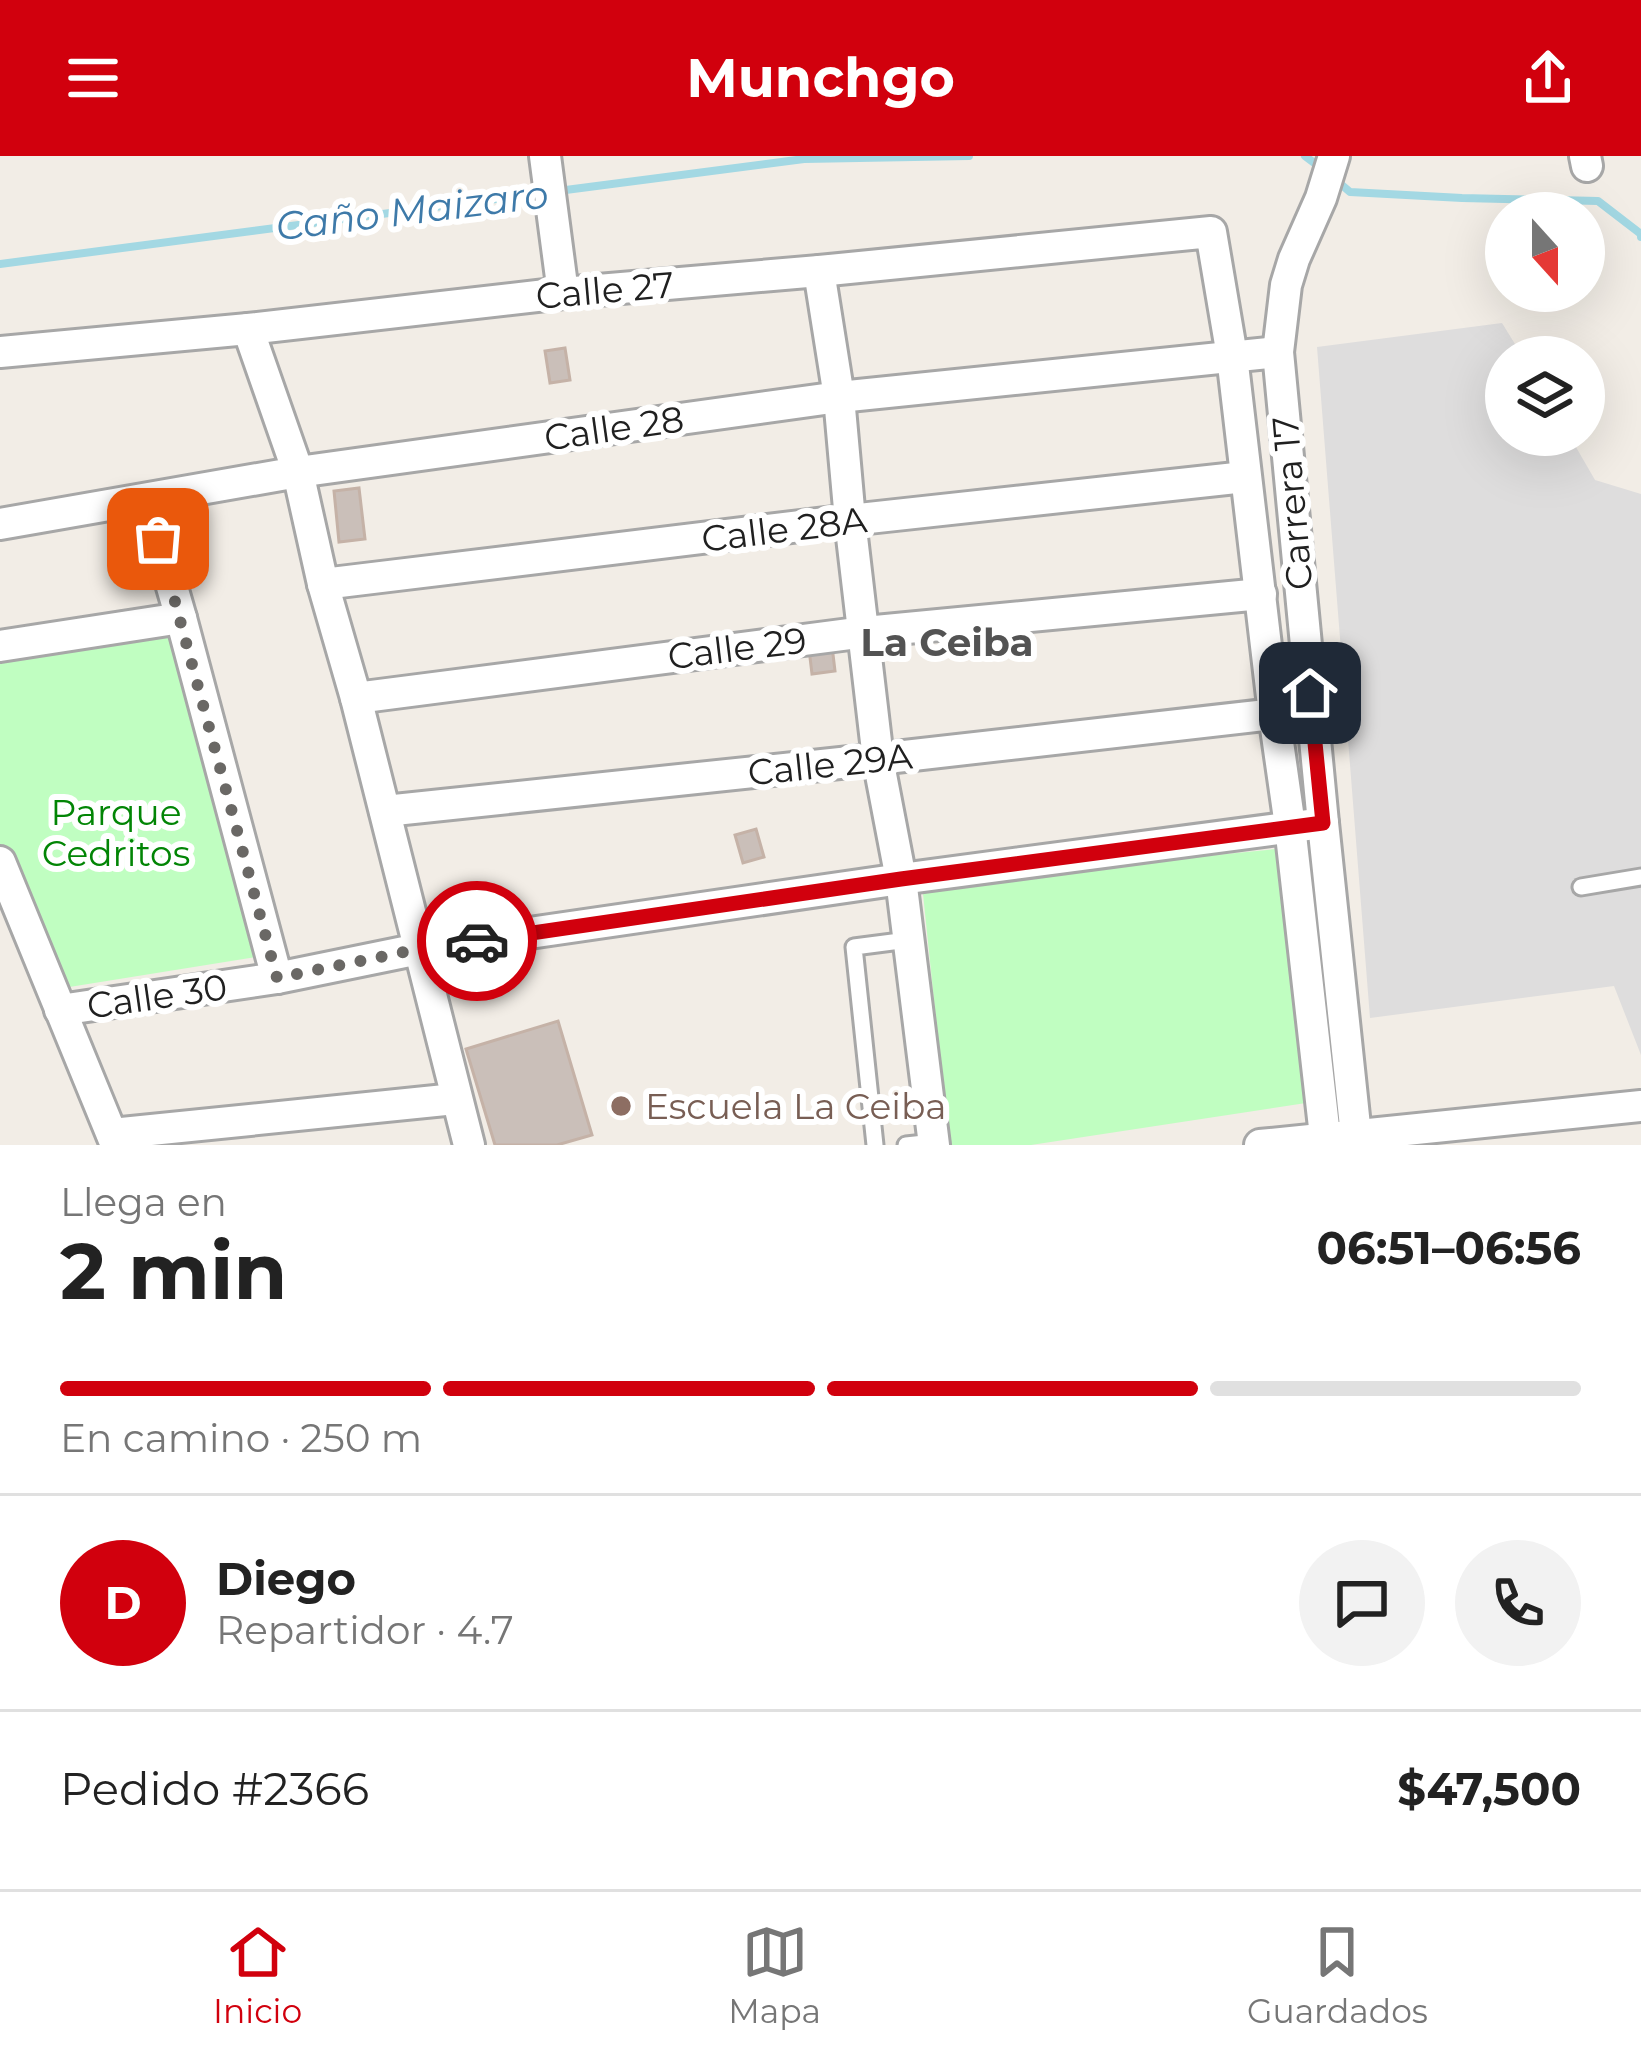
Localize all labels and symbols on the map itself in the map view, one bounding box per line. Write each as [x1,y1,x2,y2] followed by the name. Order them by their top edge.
[273,169,551,251] water label: Caño Maizaro
[1485,192,1605,312] north arrow
[534,262,676,318] street label: Calle 27
[541,396,687,460] street label: Calle 28
[1262,414,1322,592] street label: Carrera 17
[107,488,209,590] pin
[699,497,869,561] street label: Calle 28A
[665,618,809,678] street label: Calle 29
[860,618,1034,666] district label: La Ceiba
[1259,642,1361,744] pin
[746,733,915,795] street label: Calle 29A
[42,790,190,875] park label: Parque Cedritos
[417,881,537,1001] courier
[84,964,230,1028] street label: Calle 30
[645,1084,946,1128] place label: Escuela La Ceiba
[608,1093,634,1119] marker: Escuela La Ceiba

